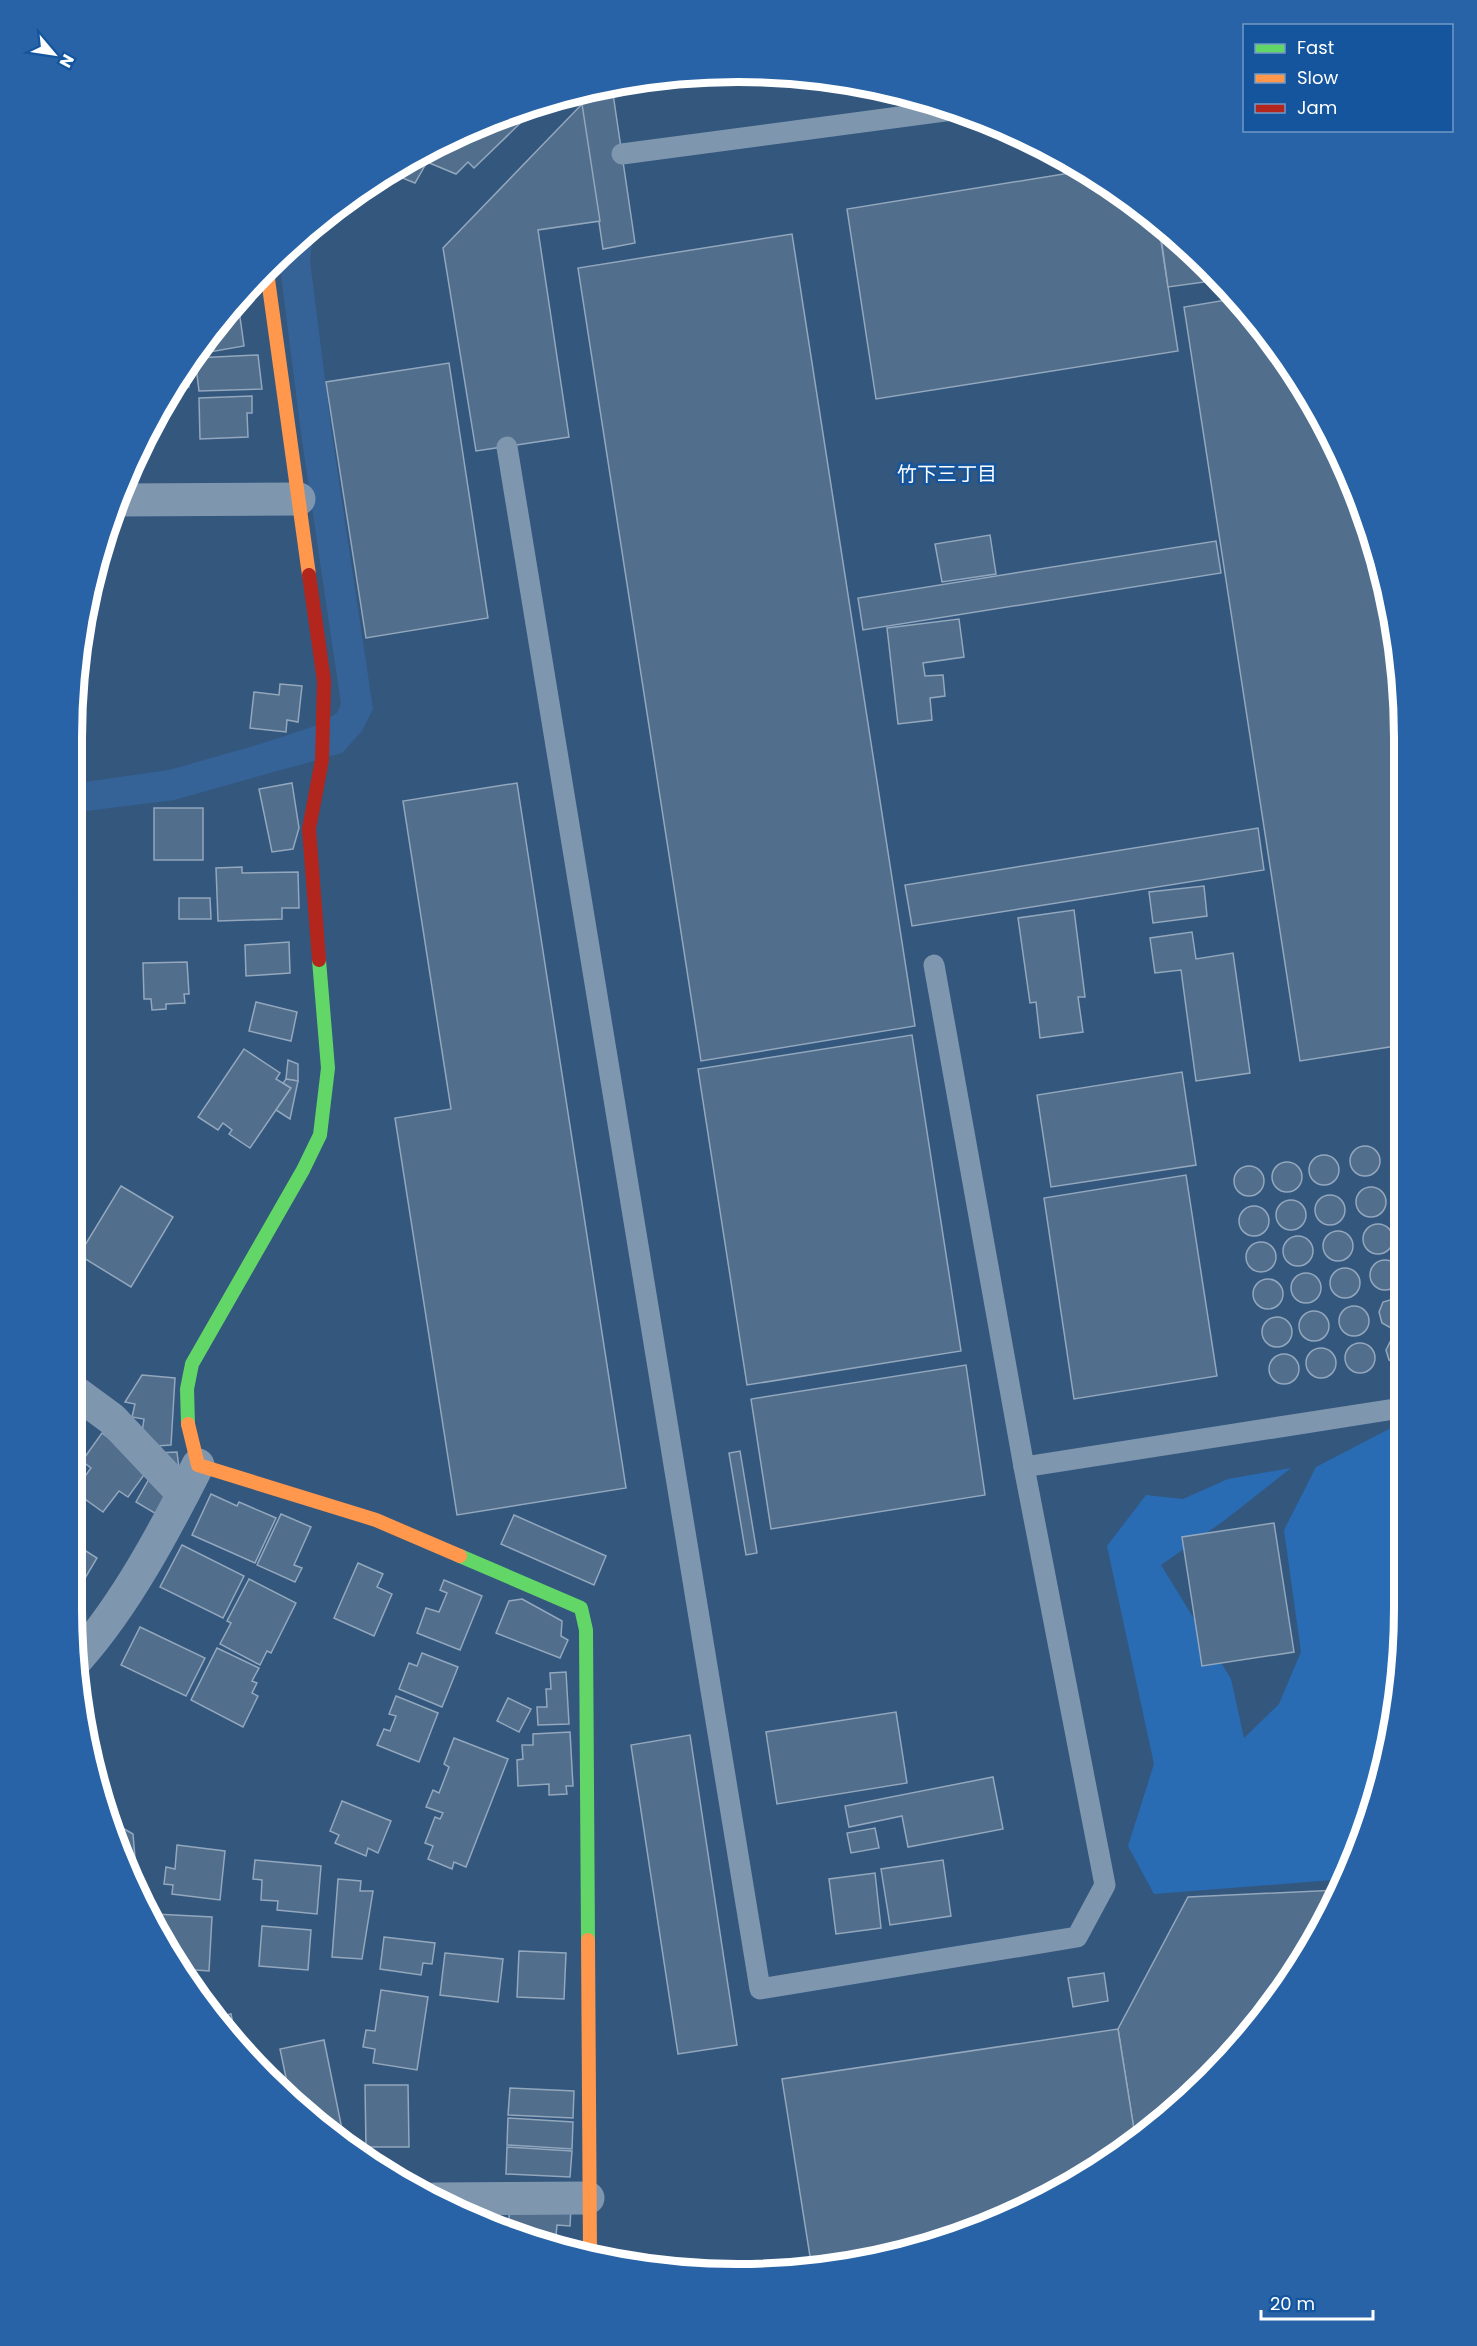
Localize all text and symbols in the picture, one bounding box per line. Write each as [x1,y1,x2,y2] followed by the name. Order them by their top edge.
[24,24,84,84] north arrow
[1243,24,1453,132] legend
[1297,35,1334,60] text: Fast
[54,50,80,72] text: N
[1297,65,1339,90] text: Slow
[1297,95,1337,120] text: Jam
[897,460,997,488] district label: 竹下三丁目
[1261,2283,1374,2321] scale bar
[1270,2291,1315,2316] text: 20 m

